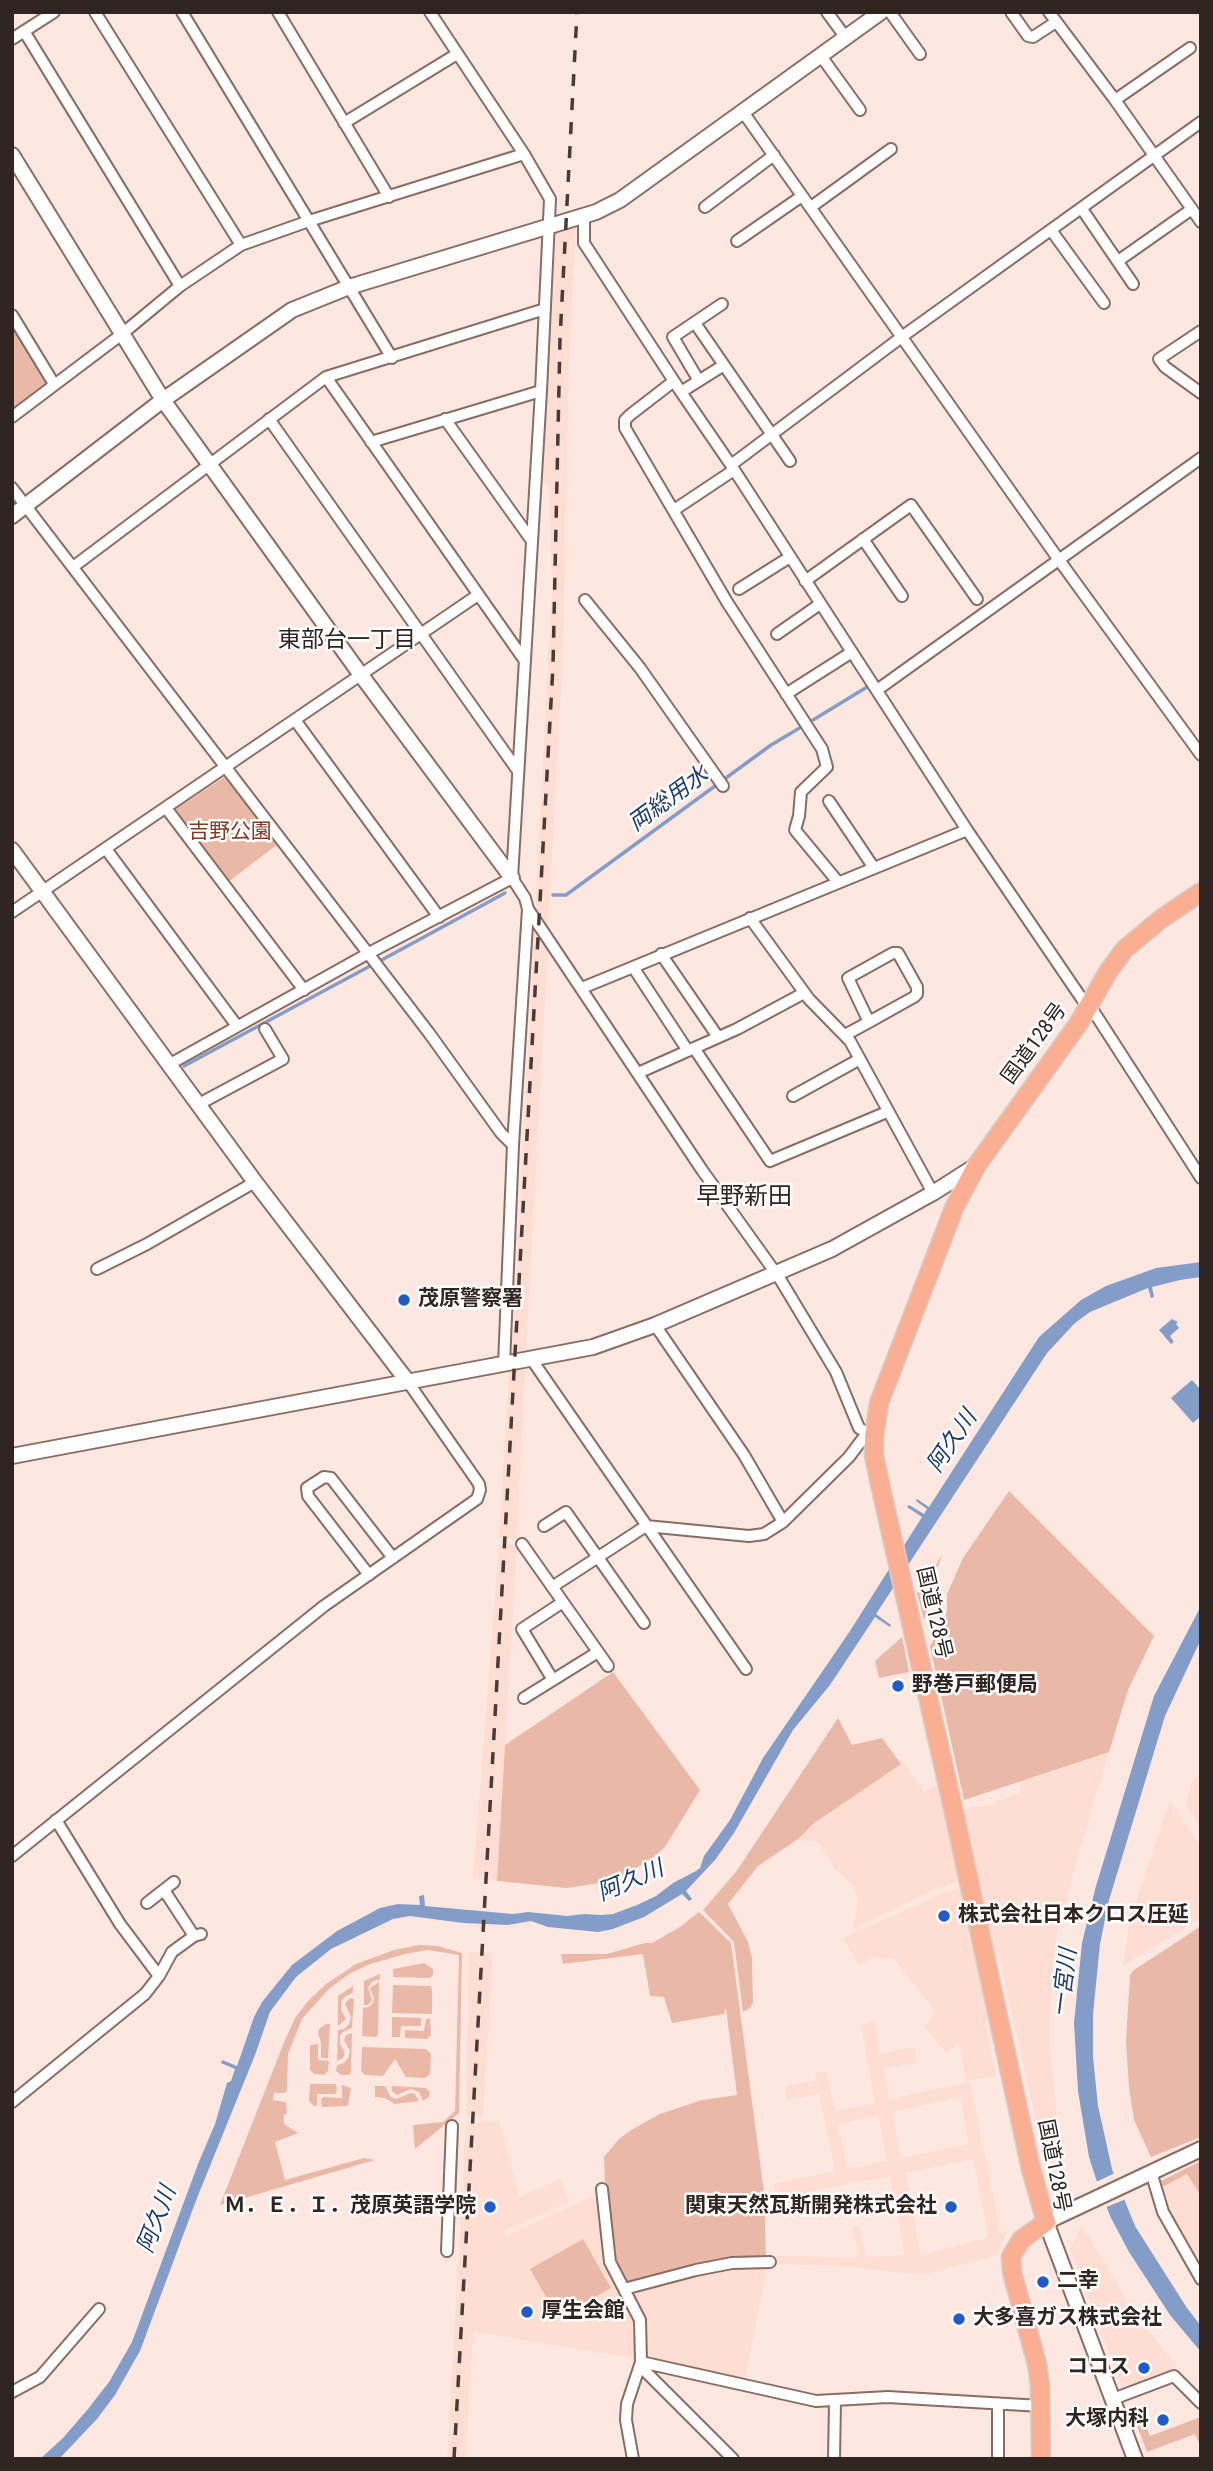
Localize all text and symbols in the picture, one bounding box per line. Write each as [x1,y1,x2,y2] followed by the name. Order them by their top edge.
[278,627,416,655] district label: 東部台一丁目
[624,762,714,838] water label: 両総用水
[188,820,272,846] park label: 吉野公園
[997,999,1073,1089] street label: 国道128号
[696,1184,792,1212] district label: 早野新田
[418,1287,523,1313] place label: 茂原警察署
[396,1292,412,1308] marker: 茂原警察署
[922,1406,984,1478] water label: 阿久川
[910,1564,956,1662] street label: 国道128号
[912,1673,1038,1699] place label: 野巻戸郵便局
[890,1678,906,1694] marker: 野巻戸郵便局
[594,1856,668,1908] water label: 阿久川
[958,1903,1189,1929] place label: 株式会社日本クロス圧延
[936,1908,952,1924] marker: 株式会社日本クロス圧延
[1048,1947,1084,2019] water label: 一宮川
[1032,2117,1074,2215] street label: 国道128号
[133,2183,183,2257] water label: 阿久川
[224,2194,476,2220] place label: Ｍ．Ｅ．Ｉ．茂原英語学院
[685,2194,937,2220] place label: 関東天然瓦斯開発株式会社
[482,2199,498,2215] marker: Ｍ．Ｅ．Ｉ．茂原英語学院
[943,2199,959,2215] marker: 関東天然瓦斯開発株式会社
[1057,2269,1099,2295] place label: 二幸
[1035,2274,1051,2290] marker: 二幸
[541,2299,625,2325] place label: 厚生会館
[519,2304,535,2320] marker: 厚生会館
[973,2306,1162,2332] place label: 大多喜ガス株式会社
[951,2311,967,2327] marker: 大多喜ガス株式会社
[1067,2355,1130,2381] place label: ココス
[1136,2360,1152,2376] marker: ココス
[1065,2407,1149,2433] place label: 大塚内科
[1155,2412,1171,2428] marker: 大塚内科

